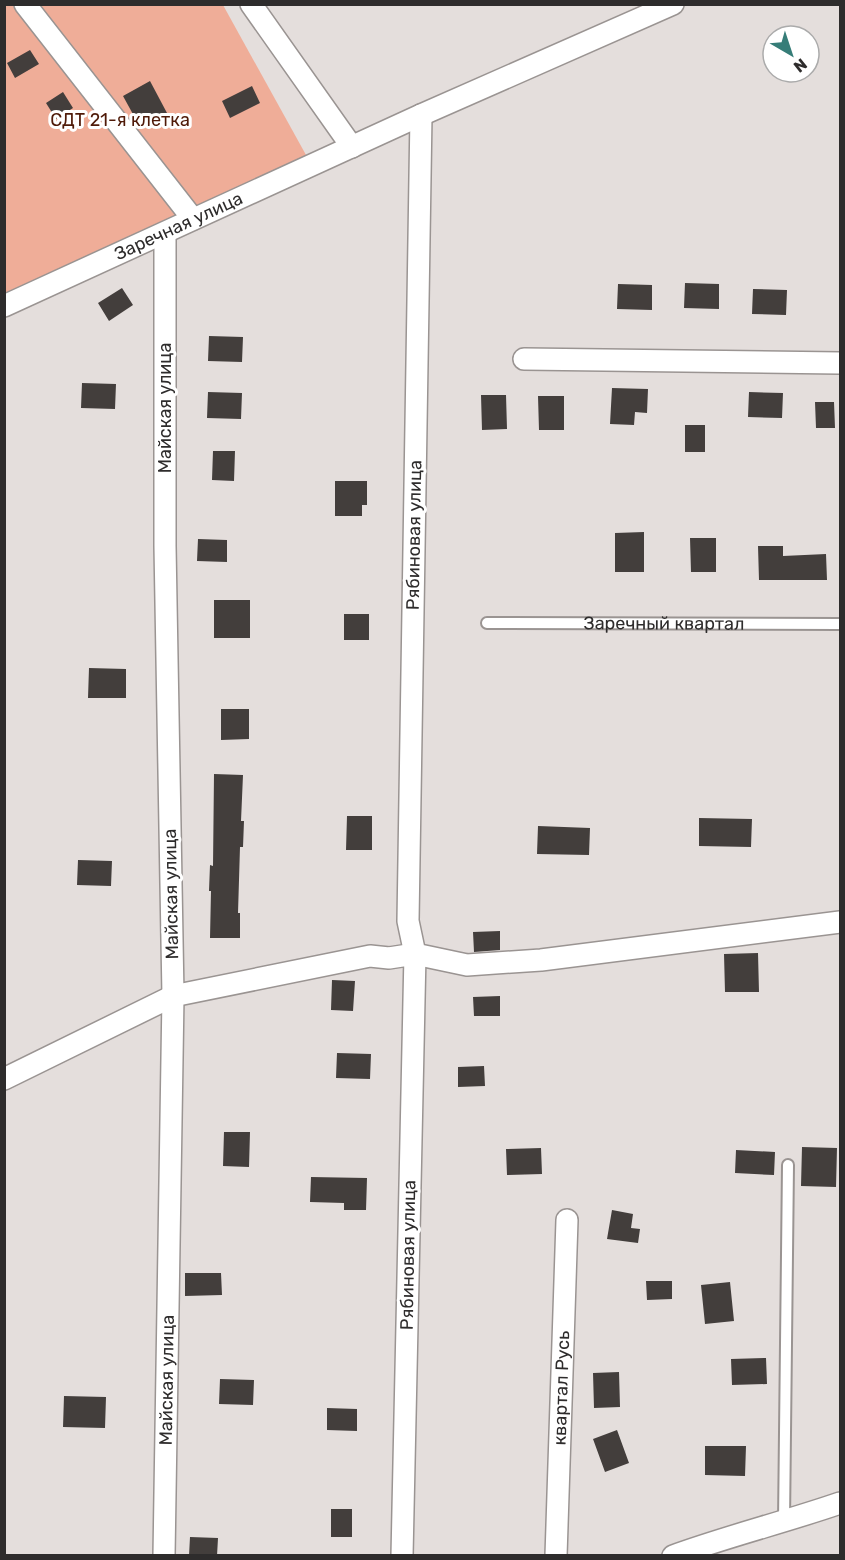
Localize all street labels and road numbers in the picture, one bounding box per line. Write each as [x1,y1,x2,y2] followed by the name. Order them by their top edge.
[111,187,246,265] street label: Заречная улица
[154,343,176,473] street label: Майская улица
[402,460,426,610] street label: Рябиновая улица
[583,612,745,635] street label: Заречный квартал
[159,828,183,960] street label: Майская улица
[396,1180,420,1330] street label: Рябиновая улица
[155,1314,179,1446] street label: Майская улица
[549,1330,574,1446] street label: квартал Русь

